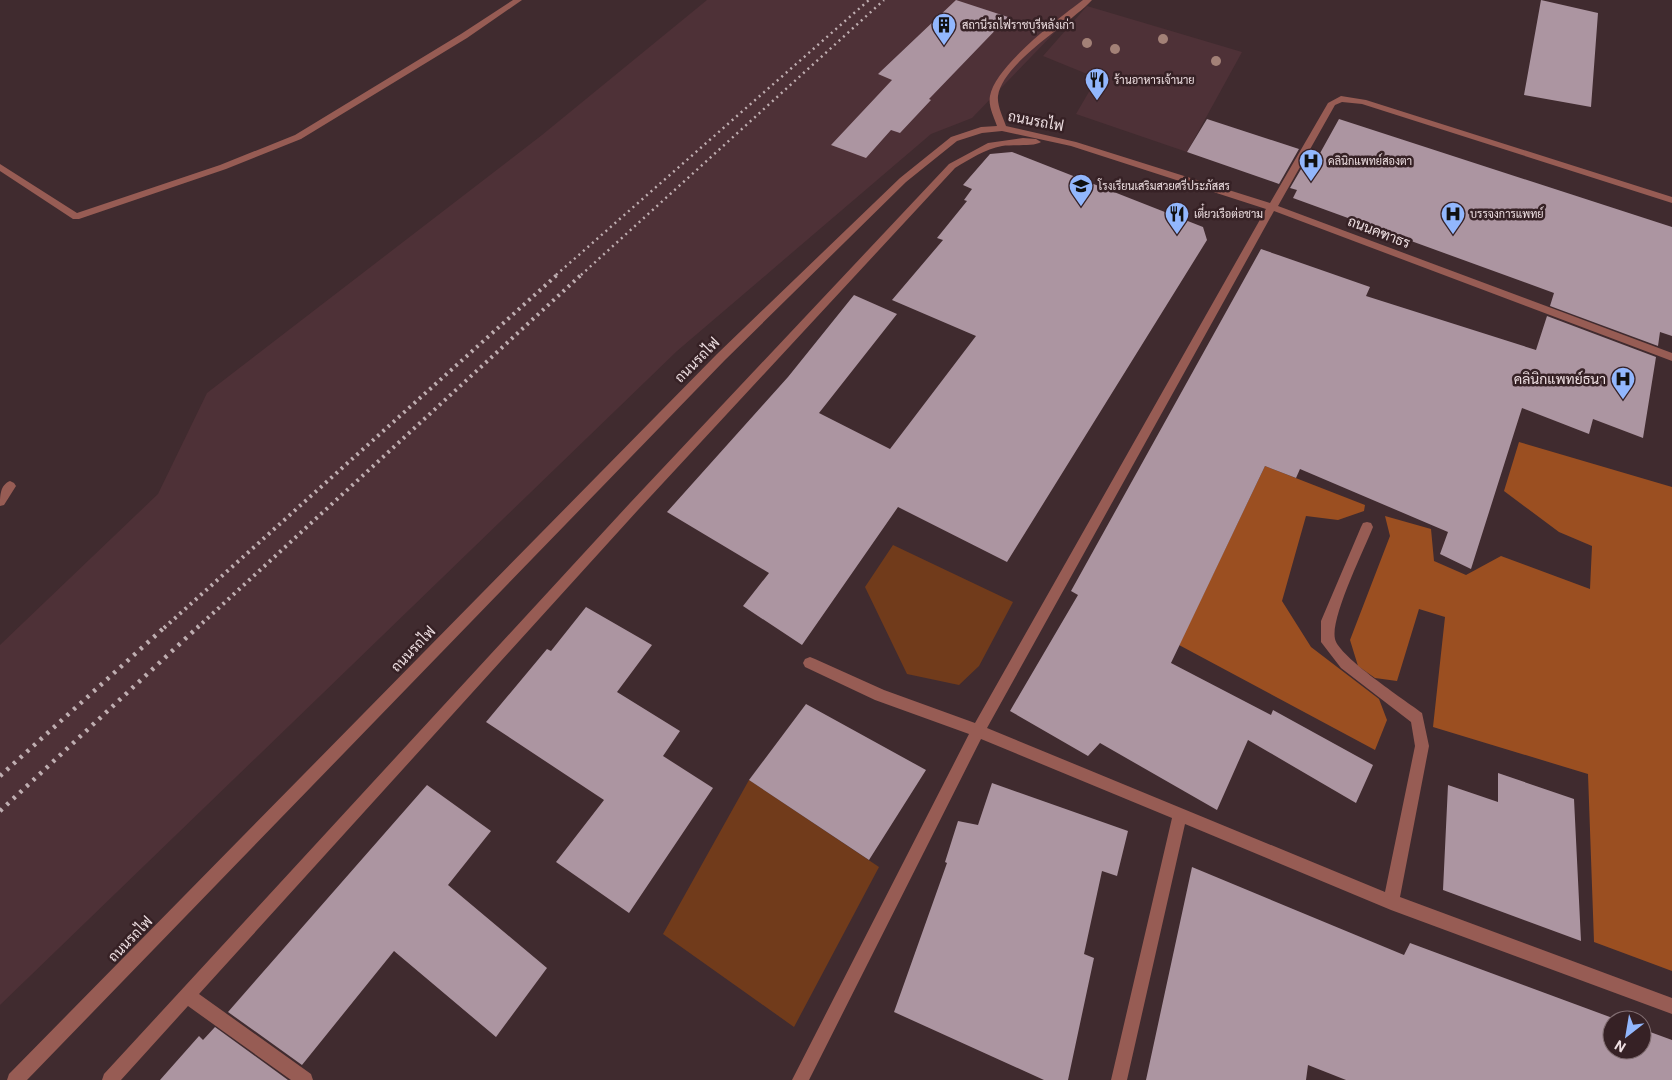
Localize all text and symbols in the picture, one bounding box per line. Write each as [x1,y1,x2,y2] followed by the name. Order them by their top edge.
[931,12,957,46] building icon: สถานีรถไฟราชบุรีหลังเก่า
[962,17,1074,34] place label: สถานีรถไฟราชบุรีหลังเก่า
[1084,67,1110,101] restaurant icon: ร้านอาหารเจ้านาย
[1114,73,1195,87] place label: ร้านอาหารเจ้านาย
[1007,108,1065,134] street label: ถนนรถไฟ
[1298,148,1324,182] hospital icon: คลินิกแพทย์สองตา
[1328,153,1412,168] place label: คลินิกแพทย์สองตา
[1068,173,1094,207] school or university icon: โรงเรียนเสริมสวยศรีประภัสสร
[1097,178,1230,193] place label: โรงเรียนเสริมสวยศรีประภัสสร
[1164,201,1190,235] restaurant icon: เตี๋ยวเรือต่อชาม
[1440,201,1466,235] hospital icon: บรรจงการแพทย์
[1194,203,1263,221] place label: เตี๋ยวเรือต่อชาม
[1470,206,1544,221] place label: บรรจงการแพทย์
[1346,213,1413,251] street label: ถนนคฑาธร
[671,334,723,386] street label: ถนนรถไฟ
[1610,366,1636,400] hospital icon: คลินิกแพทย์ธนา
[1514,370,1606,387] place label: คลินิกแพทย์ธนา
[388,623,438,675] street label: ถนนรถไฟ
[105,913,155,965] street label: ถนนรถไฟ
[1602,1010,1652,1060] north arrow
[1612,1037,1629,1056] text: N

